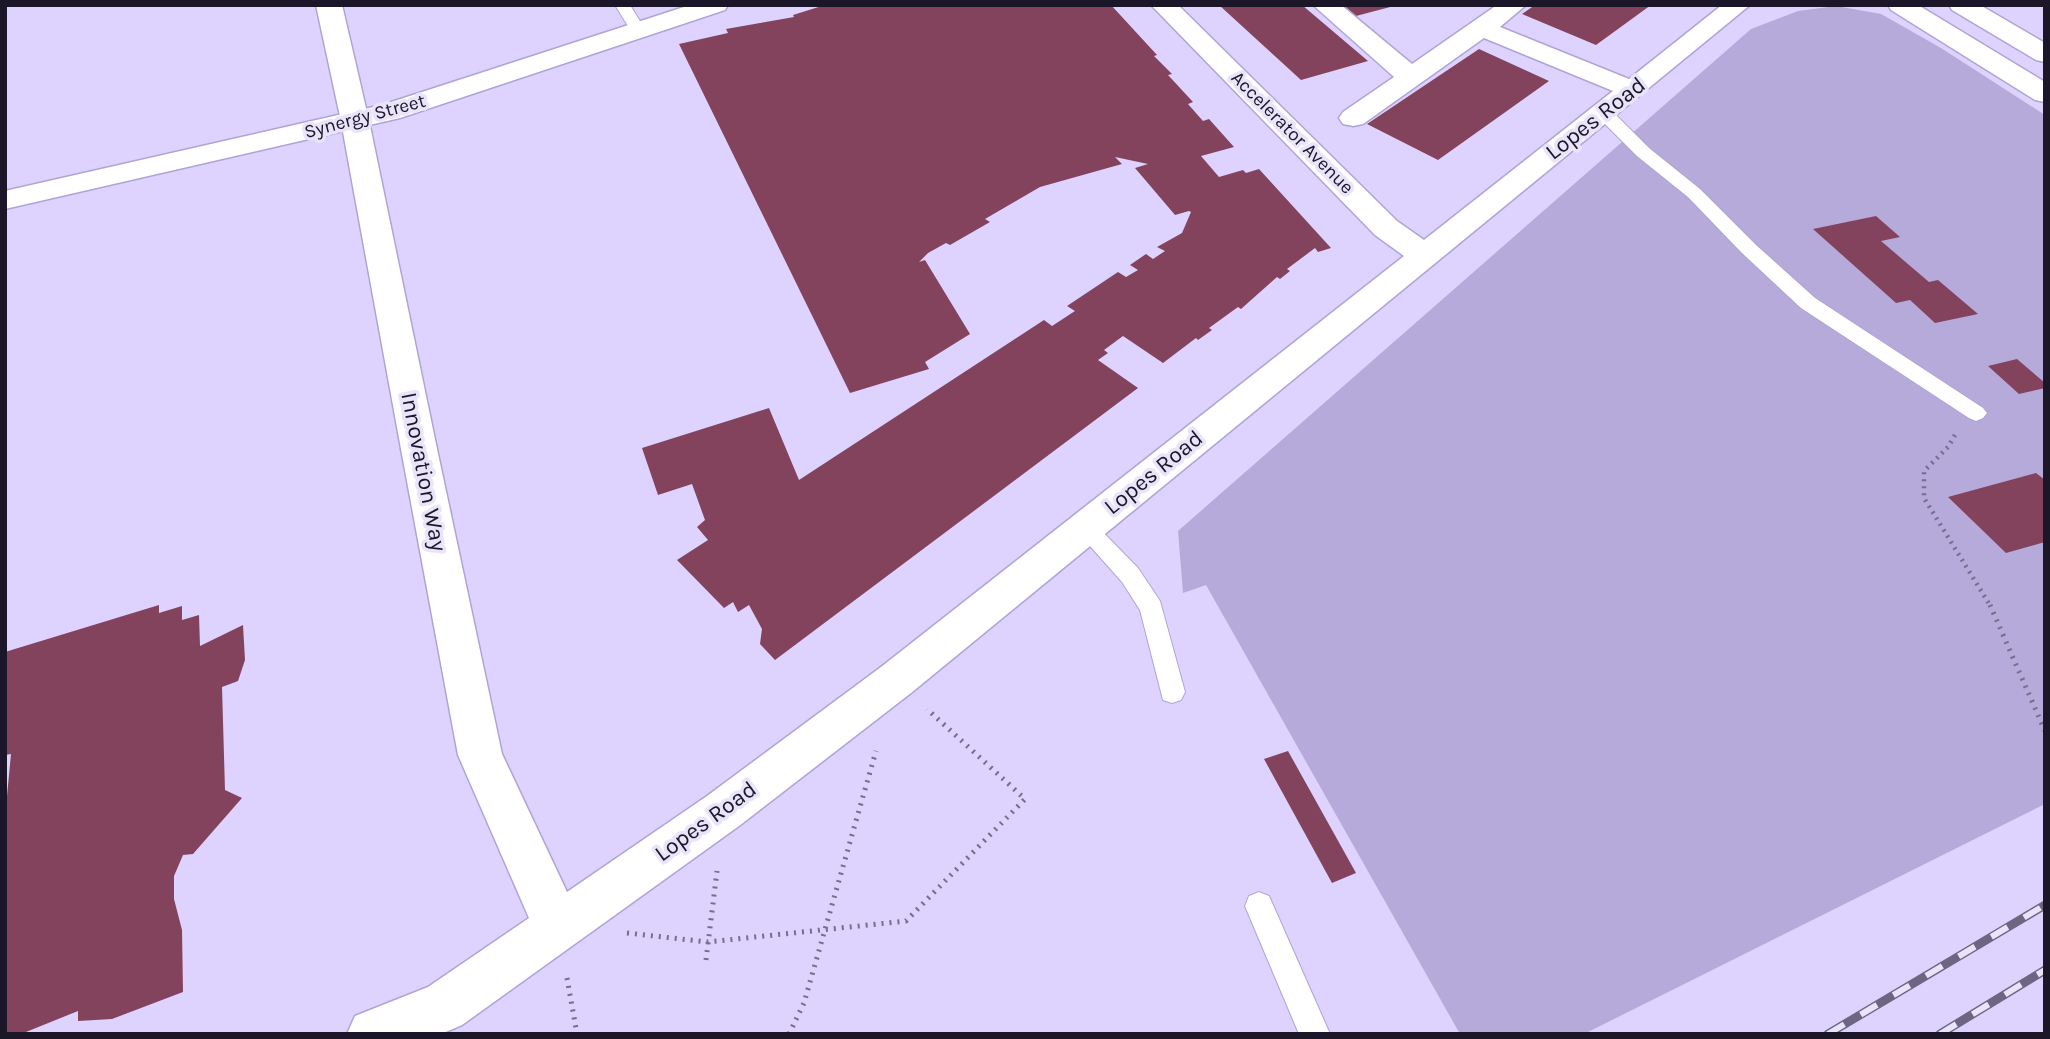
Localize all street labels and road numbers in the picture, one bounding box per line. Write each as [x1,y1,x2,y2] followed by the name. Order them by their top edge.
[1226,67,1358,199] street label: Accelerator Avenue
[1541,71,1651,167] street label: Lopes Road
[302,90,428,144] street label: Synergy Street
[394,390,452,554] street label: Innovation Way
[1099,425,1209,521] street label: Lopes Road
[650,776,762,868] street label: Lopes Road

